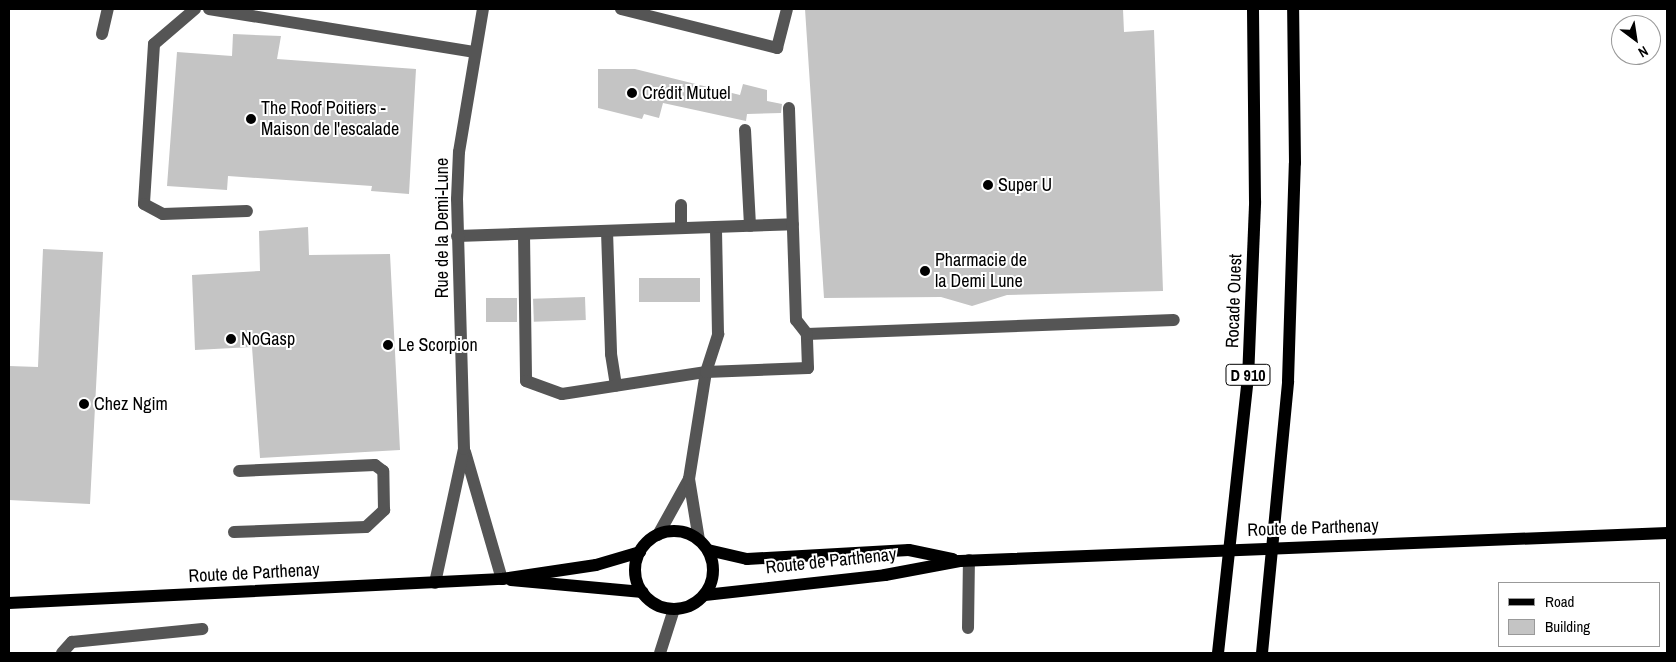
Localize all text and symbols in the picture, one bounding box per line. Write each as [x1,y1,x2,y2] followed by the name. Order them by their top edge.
[1611,15,1661,65] north arrow
[1635,42,1651,62] text: N
[642,82,731,104] place label: Crédit Mutuel
[626,87,638,99] marker: Crédit Mutuel
[261,98,399,140] place label: The Roof Poitiers - Maison de l'escalade
[245,113,257,125] marker: The Roof Poitiers - Maison de l'escalade
[431,158,453,298] street label: Rue de la Demi-Lune
[998,174,1052,196] place label: Super U
[982,179,994,191] marker: Super U
[935,250,1027,292] place label: Pharmacie de la Demi Lune
[1222,253,1246,349] street label: Rocade Ouest
[919,265,931,277] marker: Pharmacie de la Demi Lune
[241,328,295,350] place label: NoGasp
[225,333,237,345] marker: NoGasp
[398,334,478,356] place label: Le Scorpion
[382,339,394,351] marker: Le Scorpion
[1224,362,1272,388] road number: D 910
[94,393,168,415] place label: Chez Ngim
[78,398,90,410] marker: Chez Ngim
[1247,515,1379,541] street label: Route de Parthenay
[765,543,897,579] street label: Route de Parthenay
[188,559,320,587] street label: Route de Parthenay
[1498,582,1661,647] legend
[1545,591,1574,612] text: Road
[1545,616,1590,637] text: Building

